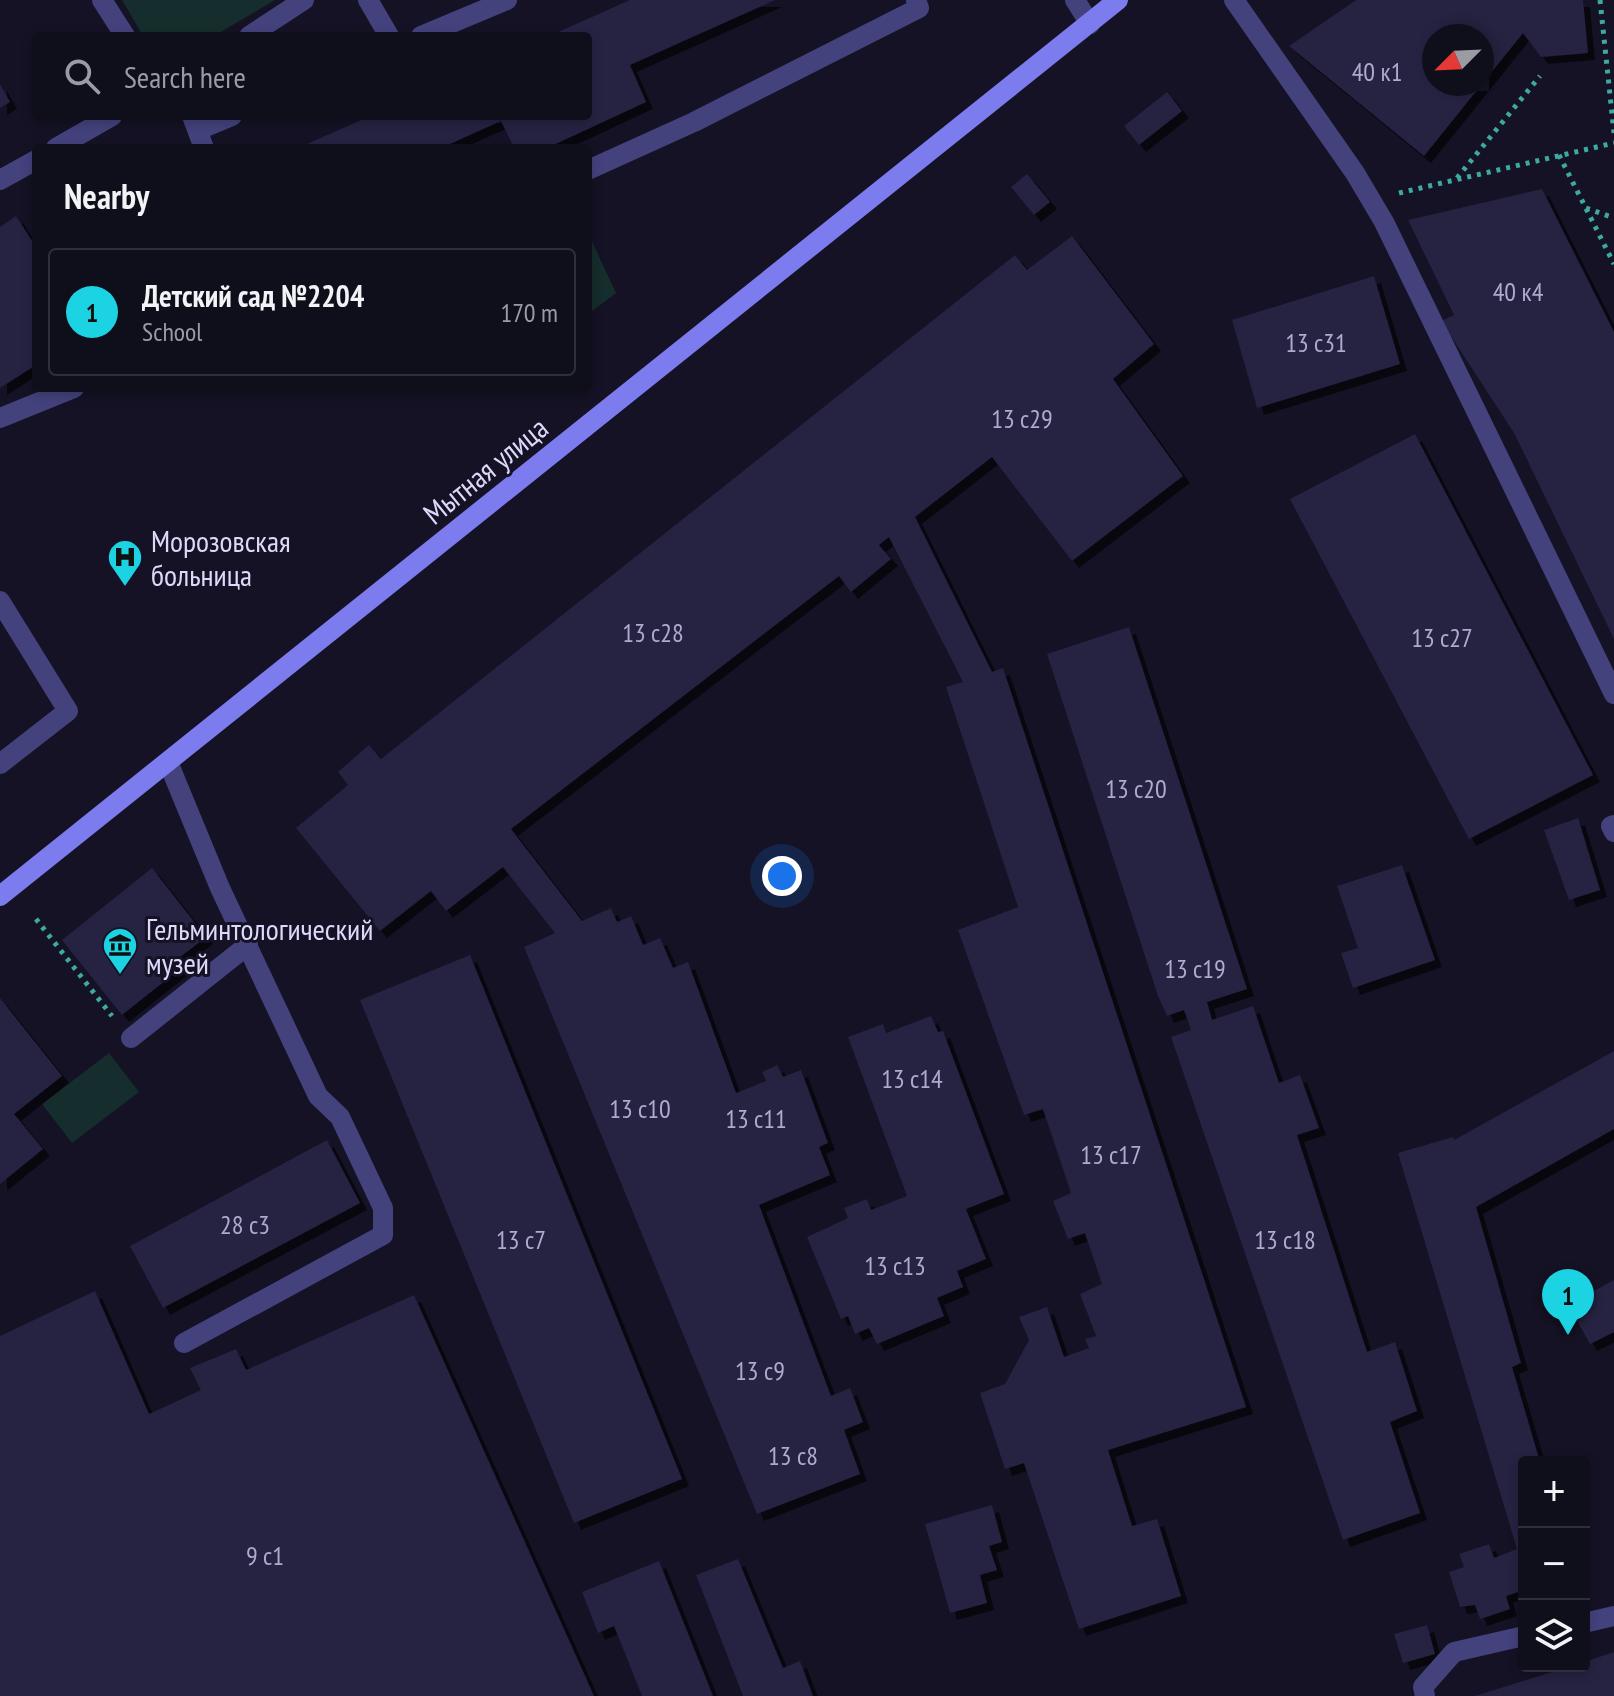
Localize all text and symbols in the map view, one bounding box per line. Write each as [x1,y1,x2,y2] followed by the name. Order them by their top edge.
[1422,24,1494,96] north arrow
[32,32,592,120] search box
[60,54,104,98] icon: search
[1352,55,1402,88] house number: 40 к1
[124,57,246,96] text: Search here
[64,174,149,218] text: Nearby
[1493,275,1544,308] house number: 40 к4
[142,276,364,315] text: Детский сад №2204
[86,296,98,329] text: 1
[500,296,558,329] text: 170 m
[142,315,202,348] text: School
[1285,326,1347,359] house number: 13 с31
[991,402,1053,435] house number: 13 с29
[415,408,555,532] street label: Мытная улица
[151,521,291,594] place label: Морозовская больница
[106,538,144,588] hospital icon: Морозовская больница
[622,616,684,649] house number: 13 с28
[1411,621,1473,654] house number: 13 с27
[1105,772,1167,805] house number: 13 с20
[762,856,802,896] your location
[146,909,373,982] place label: Гельминтологический музей
[101,926,139,976] museum icon: Гельминтологический музей
[1164,952,1226,985] house number: 13 с19
[881,1062,943,1095] house number: 13 с14
[609,1092,671,1125] house number: 13 с10
[725,1102,787,1135] house number: 13 с11
[1080,1138,1142,1171] house number: 13 с17
[220,1208,270,1241] house number: 28 с3
[496,1223,546,1256] house number: 13 с7
[1254,1223,1316,1256] house number: 13 с18
[864,1249,926,1282] house number: 13 с13
[1542,1269,1594,1335] pin: 1
[735,1354,785,1387] house number: 13 с9
[768,1439,818,1472] house number: 13 с8
[1518,1456,1590,1672] map controls
[1518,1456,1590,1528] button: +
[1518,1528,1590,1600] button: −
[246,1539,284,1572] house number: 9 с1
[1518,1600,1590,1672] button: layers

